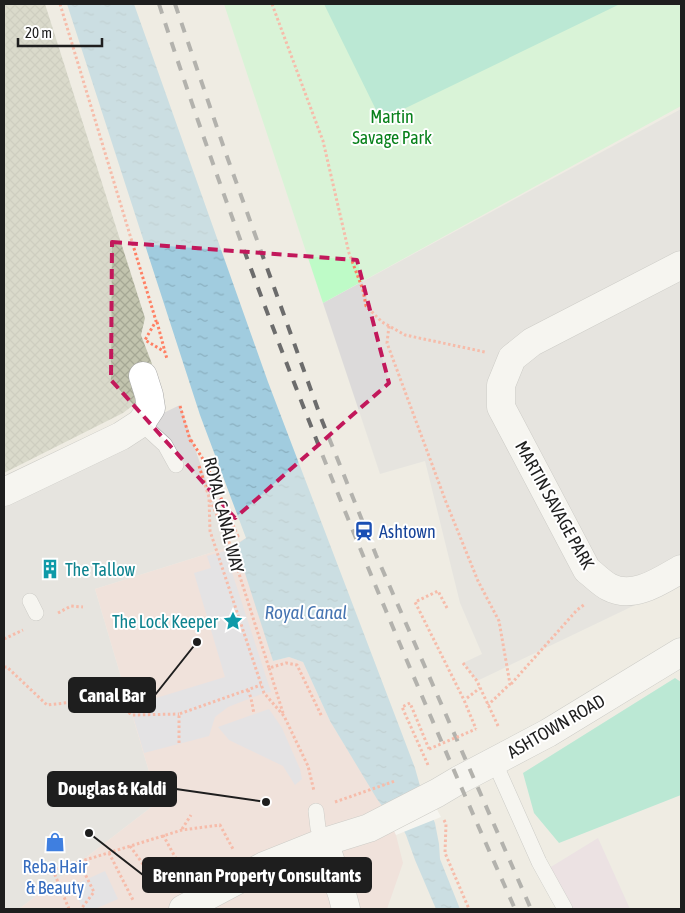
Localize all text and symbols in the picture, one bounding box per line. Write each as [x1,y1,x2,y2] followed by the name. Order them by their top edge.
[18,15,101,47] scale bar
[25,24,52,41] text: 20 m
[352,106,432,148] park label: Martin Savage Park
[511,437,599,573] street label: MARTIN SAVAGE PARK
[199,455,249,575] street label: ROYAL CANAL WAY
[353,520,375,542] station icon: Ashtown
[379,521,436,542] place label: Ashtown
[39,558,61,580] building icon: The Tallow
[65,559,136,580] place label: The Tallow
[265,601,347,623] water label: Royal Canal
[222,610,244,632] place icon: The Lock Keeper
[112,611,219,632] place label: The Lock Keeper
[69,678,155,712] callout: Canal Bar
[79,684,146,706] text: Canal Bar
[504,690,608,762] street label: ASHTOWN ROAD
[48,772,176,806] callout: Douglas & Kaldi
[58,777,166,799] text: Douglas & Kaldi
[44,831,66,853] shop icon: Reba Hair & Beauty
[23,856,88,898] place label: Reba Hair & Beauty
[143,858,371,892] callout: Brennan Property Consultants
[153,864,362,886] text: Brennan Property Consultants

